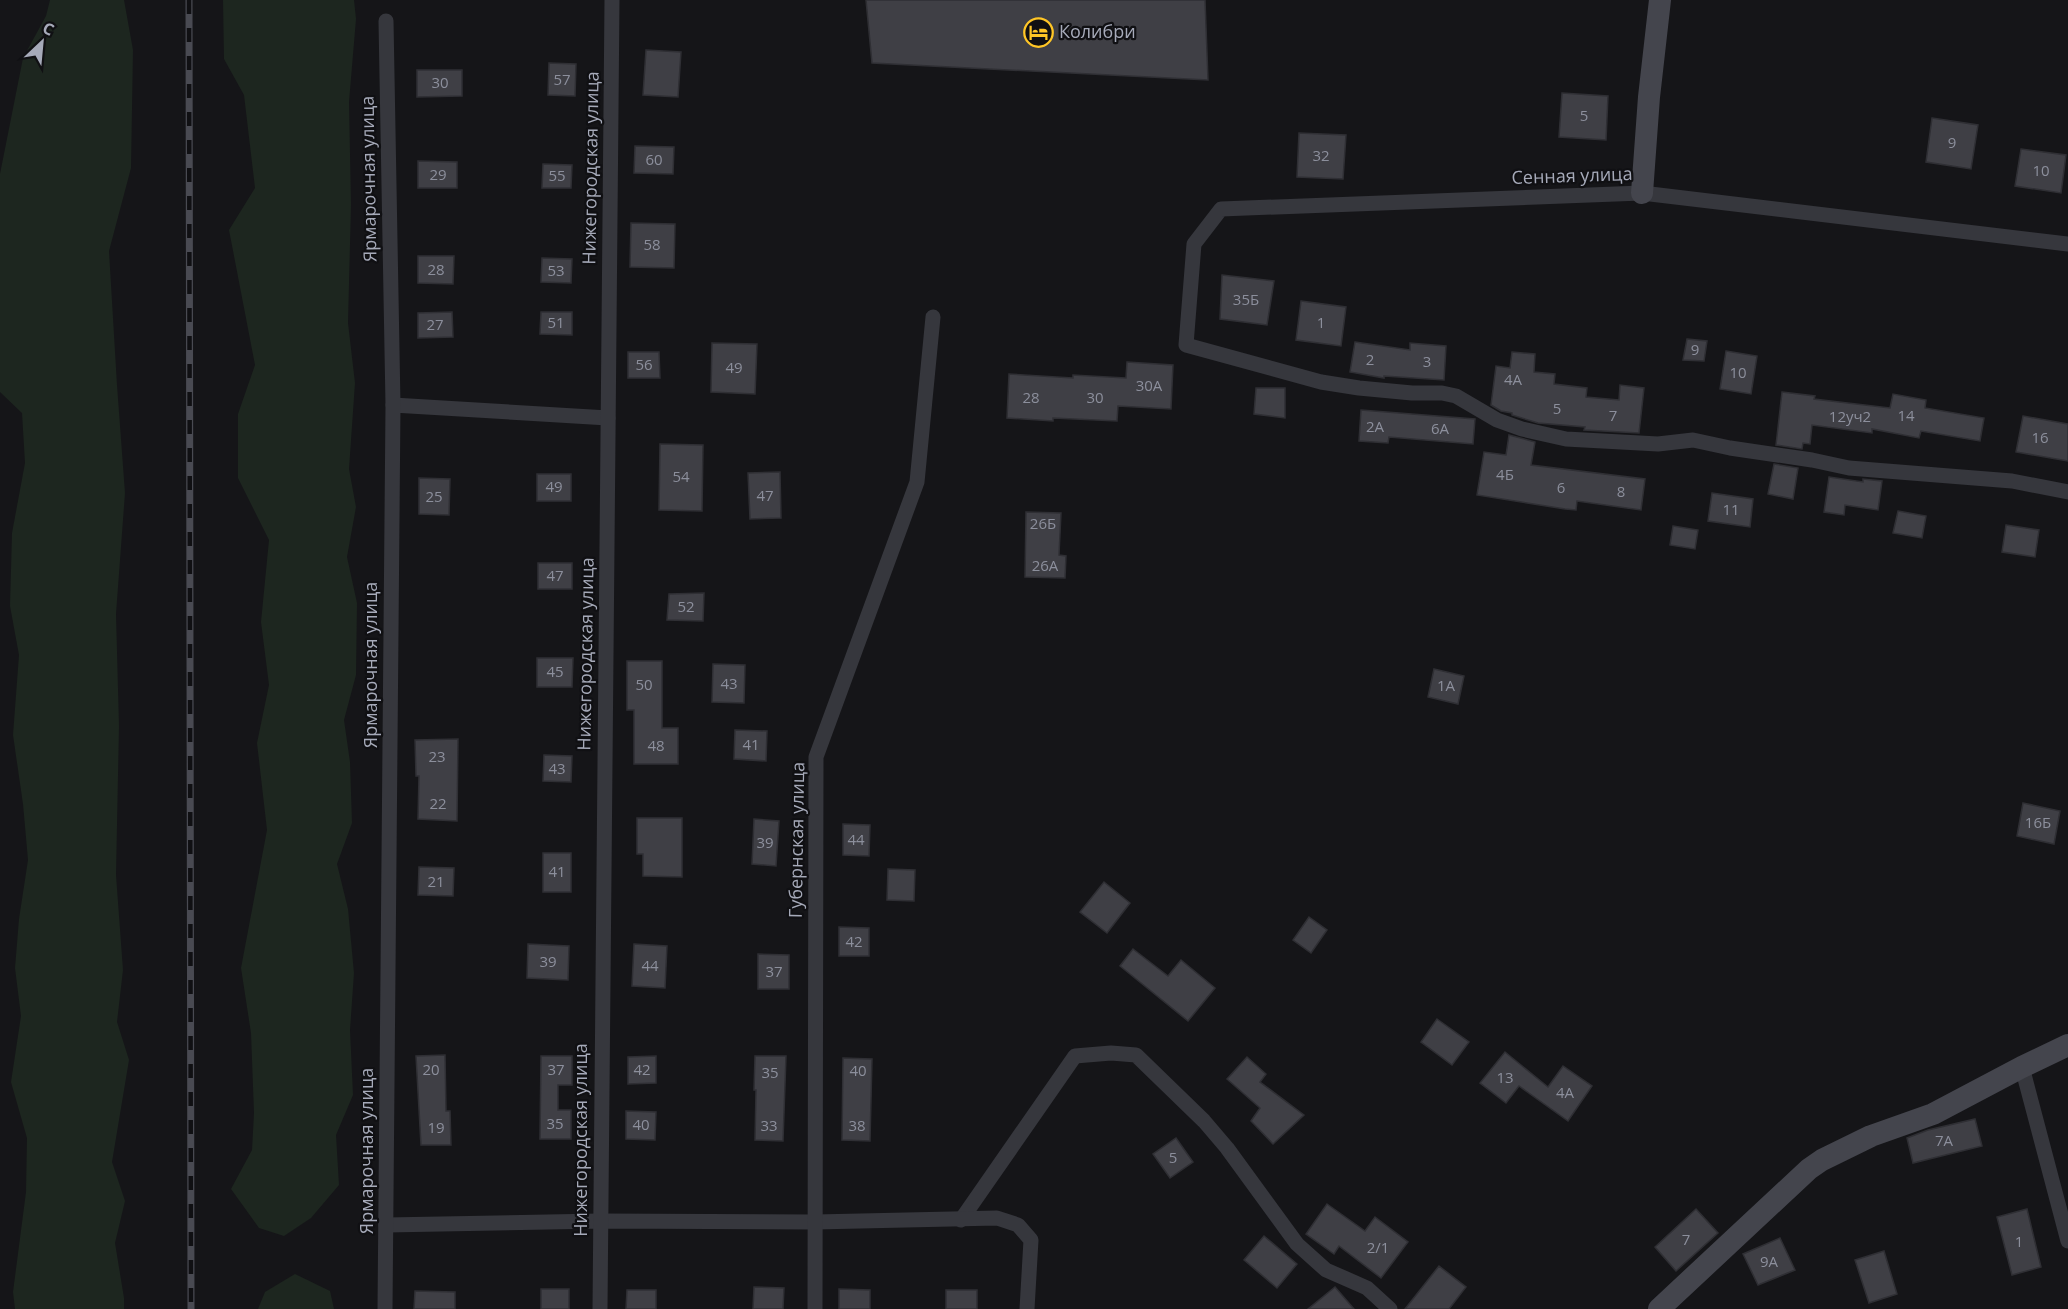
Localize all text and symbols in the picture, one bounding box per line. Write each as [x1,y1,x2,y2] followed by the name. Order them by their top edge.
[12,12,72,72] north arrow
[39,16,58,41] text: С
[1022,16,1054,48] hotel icon: Колибри
[1059,19,1136,43] place label: Колибри
[553,69,571,89] house number: 57
[576,71,604,265] street label: Нижегородская улица
[431,72,449,92] house number: 30
[355,96,381,262] street label: Ярмарочная улица
[1580,105,1588,125] house number: 5
[1948,132,1956,152] house number: 9
[1312,145,1330,165] house number: 32
[645,149,663,169] house number: 60
[2032,160,2050,180] house number: 10
[1511,161,1633,189] street label: Сенная улица
[429,164,447,184] house number: 29
[548,165,566,185] house number: 55
[643,234,661,254] house number: 58
[427,259,445,279] house number: 28
[547,260,565,280] house number: 53
[1233,289,1259,309] house number: 35Б
[547,312,565,332] house number: 51
[1317,312,1325,332] house number: 1
[426,314,444,334] house number: 27
[1691,339,1699,359] house number: 9
[1366,349,1374,369] house number: 2
[1423,351,1431,371] house number: 3
[635,354,653,374] house number: 56
[725,357,743,377] house number: 49
[1729,362,1747,382] house number: 10
[1504,369,1523,389] house number: 4А
[1136,375,1163,395] house number: 30А
[1022,387,1040,407] house number: 28
[1086,387,1104,407] house number: 30
[1553,398,1561,418] house number: 5
[1609,405,1617,425] house number: 7
[1897,405,1915,425] house number: 14
[1829,406,1871,426] house number: 12уч2
[1366,416,1385,436] house number: 2А
[1431,418,1450,438] house number: 6А
[2031,427,2049,447] house number: 16
[1496,464,1514,484] house number: 4Б
[672,466,690,486] house number: 54
[545,476,563,496] house number: 49
[1557,477,1565,497] house number: 6
[1617,481,1625,501] house number: 8
[756,485,774,505] house number: 47
[425,486,443,506] house number: 25
[1722,499,1740,519] house number: 11
[1030,513,1056,533] house number: 26Б
[1032,555,1059,575] house number: 26А
[571,557,599,751] street label: Нижегородская улица
[546,565,564,585] house number: 47
[358,582,382,748] street label: Ярмарочная улица
[677,596,695,616] house number: 52
[546,661,564,681] house number: 45
[720,673,738,693] house number: 43
[635,674,653,694] house number: 50
[1437,675,1456,695] house number: 1А
[742,734,760,754] house number: 41
[647,735,665,755] house number: 48
[428,746,446,766] house number: 23
[548,758,566,778] house number: 43
[783,762,809,918] street label: Губернская улица
[429,793,447,813] house number: 22
[2025,812,2051,832] house number: 16Б
[847,829,865,849] house number: 44
[756,832,774,852] house number: 39
[548,861,566,881] house number: 41
[427,871,445,891] house number: 21
[845,931,863,951] house number: 42
[539,951,557,971] house number: 39
[641,955,659,975] house number: 44
[765,961,783,981] house number: 37
[568,1043,592,1237] street label: Нижегородская улица
[422,1059,440,1079] house number: 20
[547,1059,565,1079] house number: 37
[633,1059,651,1079] house number: 42
[849,1060,867,1080] house number: 40
[761,1062,779,1082] house number: 35
[1496,1067,1514,1087] house number: 13
[354,1068,378,1234] street label: Ярмарочная улица
[1556,1082,1575,1102] house number: 4А
[546,1113,564,1133] house number: 35
[632,1114,650,1134] house number: 40
[760,1115,778,1135] house number: 33
[848,1115,866,1135] house number: 38
[427,1117,445,1137] house number: 19
[1935,1130,1954,1150] house number: 7А
[1169,1147,1177,1167] house number: 5
[1682,1229,1690,1249] house number: 7
[2015,1231,2023,1251] house number: 1
[1367,1237,1389,1257] house number: 2/1
[1760,1251,1779,1271] house number: 9А

